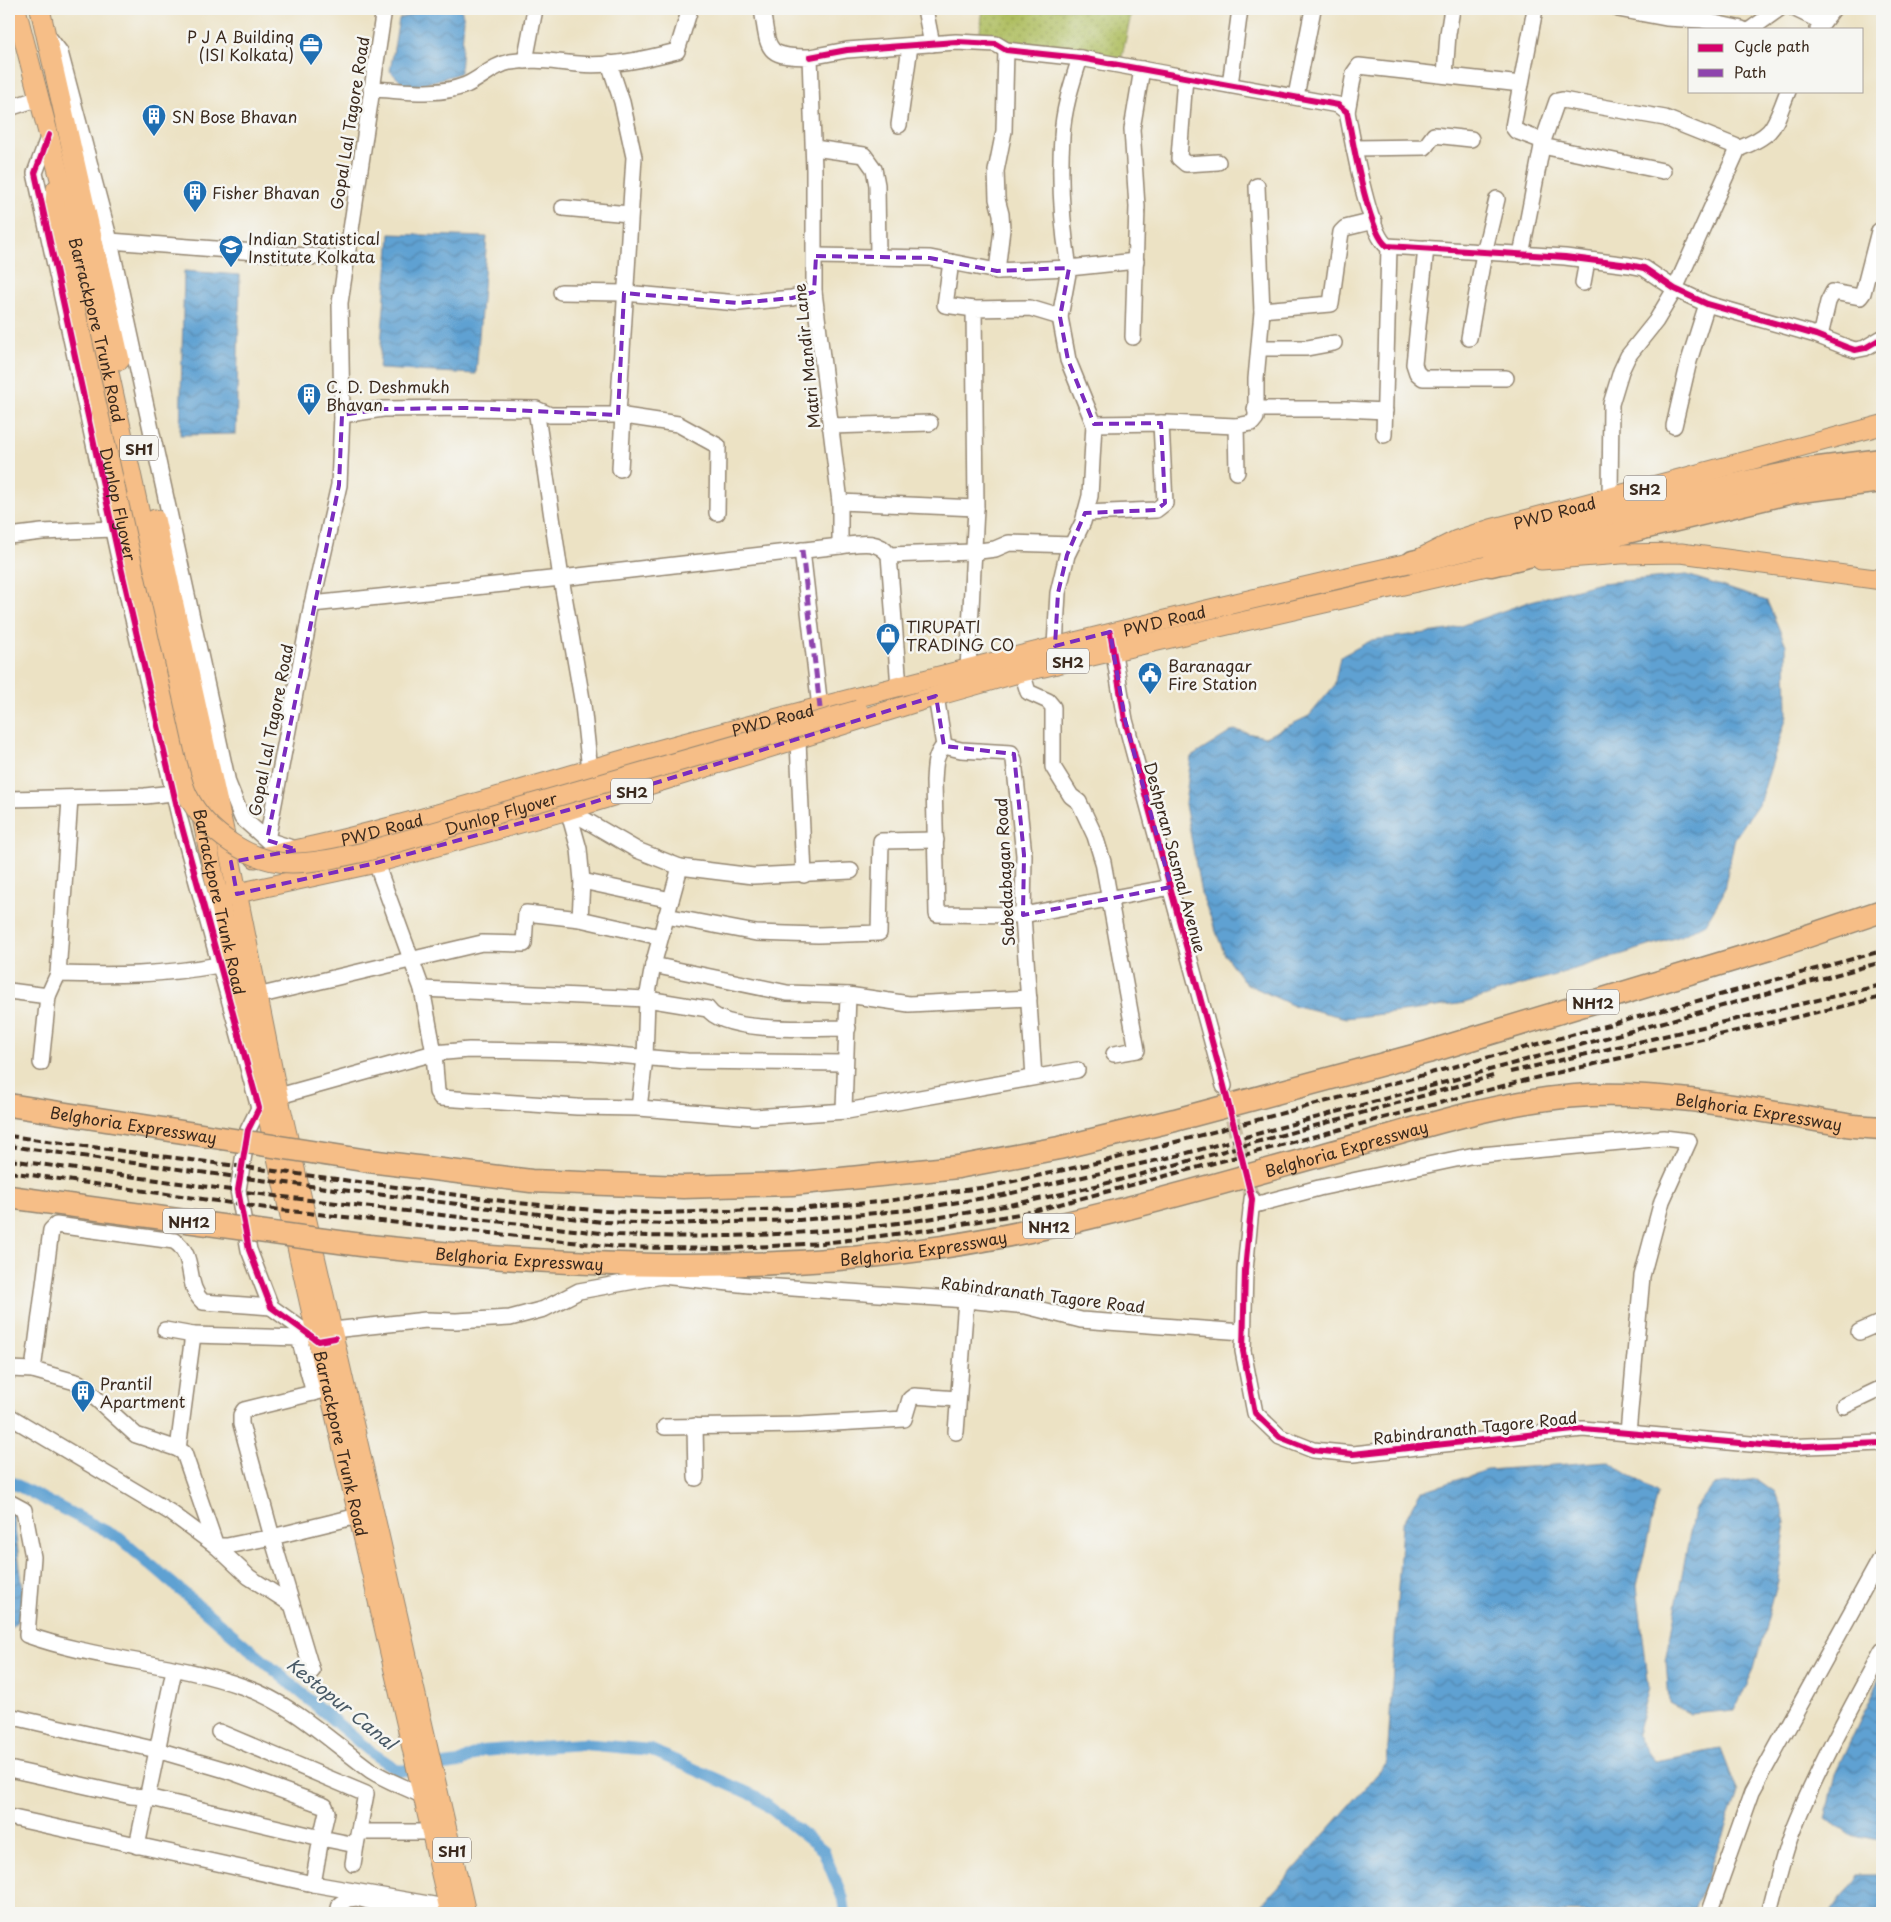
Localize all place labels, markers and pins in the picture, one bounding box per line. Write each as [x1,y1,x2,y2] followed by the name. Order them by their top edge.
[187,24,294,66] place label: P J A Building (ISI Kolkata)
[298,32,324,66] office icon: P J A Building (ISI Kolkata)
[141,103,167,137] building icon: SN Bose Bhavan
[172,104,297,128] place label: SN Bose Bhavan
[182,179,208,213] building icon: Fisher Bhavan
[212,180,320,204] place label: Fisher Bhavan
[248,226,380,268] place label: Indian Statistical Institute Kolkata
[218,234,244,268] school or university icon: Indian Statistical Institute Kolkata
[326,374,450,416] place label: C. D. Deshmukh Bhavan
[296,382,322,416] building icon: C. D. Deshmukh Bhavan
[906,614,1014,656] place label: TIRUPATI TRADING CO
[875,622,901,656] shop icon: TIRUPATI TRADING CO
[1168,653,1257,695] place label: Baranagar Fire Station
[1137,661,1163,695] public building icon: Baranagar Fire Station
[100,1371,186,1413] place label: Prantil Apartment
[70,1379,96,1413] building icon: Prantil Apartment

